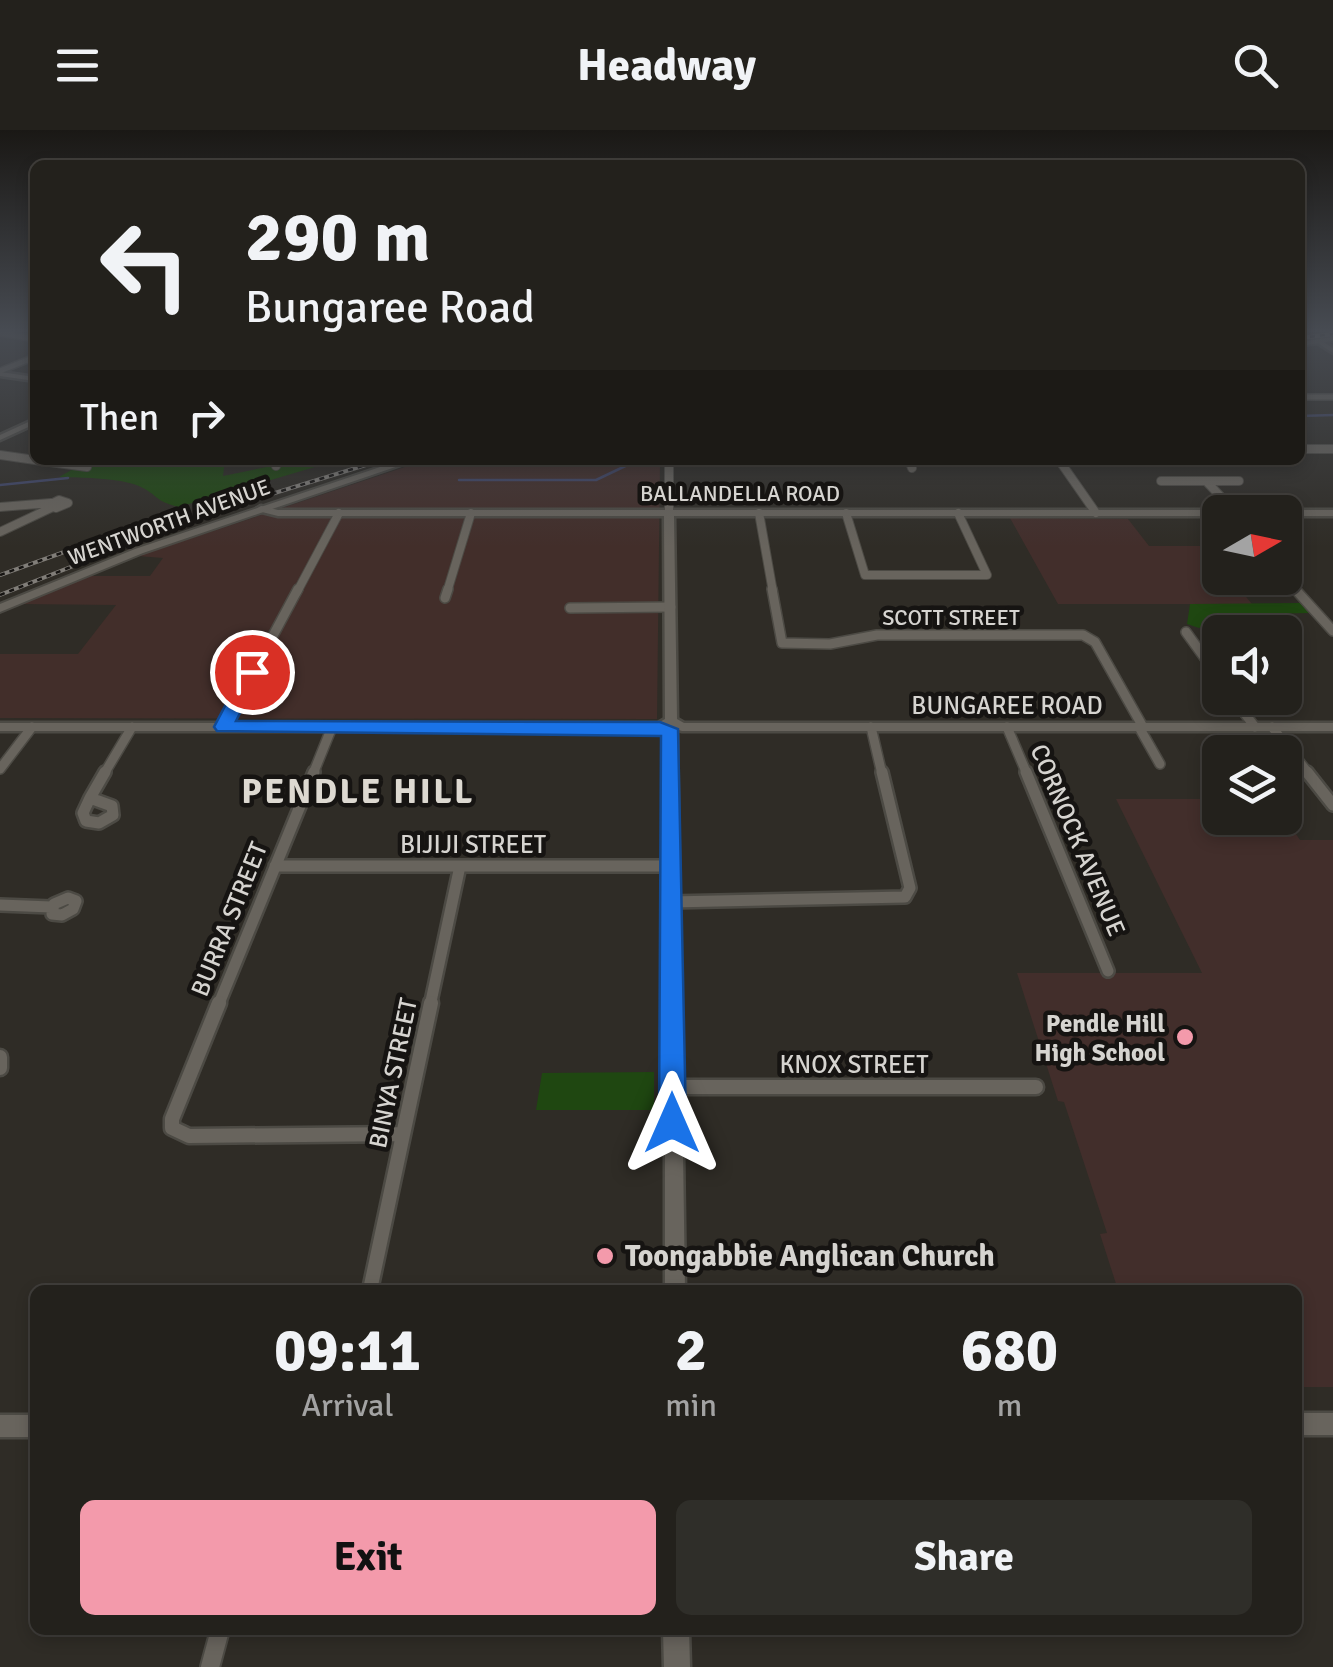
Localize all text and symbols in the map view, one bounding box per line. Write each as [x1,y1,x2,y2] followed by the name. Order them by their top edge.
[50,38,105,93] icon: menu
[577,38,756,93] text: Headway
[1228,38,1283,93] icon: search
[245,194,430,280] text: 290 m
[80,200,210,330] icon: left
[245,280,535,335] text: Bungaree Road
[179,390,234,445] icon: right
[80,394,159,441] text: Then
[64,473,274,571] street label: WENTWORTH AVENUE
[640,480,840,507] street label: BALLANDELLA ROAD
[1202,495,1302,595] north arrow
[1202,495,1302,835] map controls
[882,604,1020,631] street label: SCOTT STREET
[1202,615,1302,715] button: sound
[210,630,295,715] pin
[225,645,280,700] icon: arrive
[911,690,1103,721] street label: BUNGAREE ROAD
[1202,735,1302,835] button: layers
[1024,739,1132,941] street label: CORNOCK AVENUE
[241,770,475,813] district label: PENDLE HILL
[400,829,547,860] street label: BIJIJI STREET
[184,837,274,1001] street label: BURRA STREET
[362,994,424,1151] street label: BINYA STREET
[1035,1008,1165,1068] place label: Pendle Hill High School
[1174,1026,1196,1048] marker: Pendle Hill High School
[779,1049,929,1080] street label: KNOX STREET
[620,1071,724,1175] position arrow
[625,1238,995,1275] place label: Toongabbie Anglican Church
[594,1245,616,1267] marker: Toongabbie Anglican Church
[274,1314,421,1388] text: 09:11
[675,1314,707,1388] text: 2
[961,1314,1058,1388] text: 680
[302,1386,394,1425] text: Arrival
[665,1386,717,1425] text: min
[997,1386,1022,1425] text: m
[80,1500,656,1615] button: Exit
[676,1500,1252,1615] button: Share

